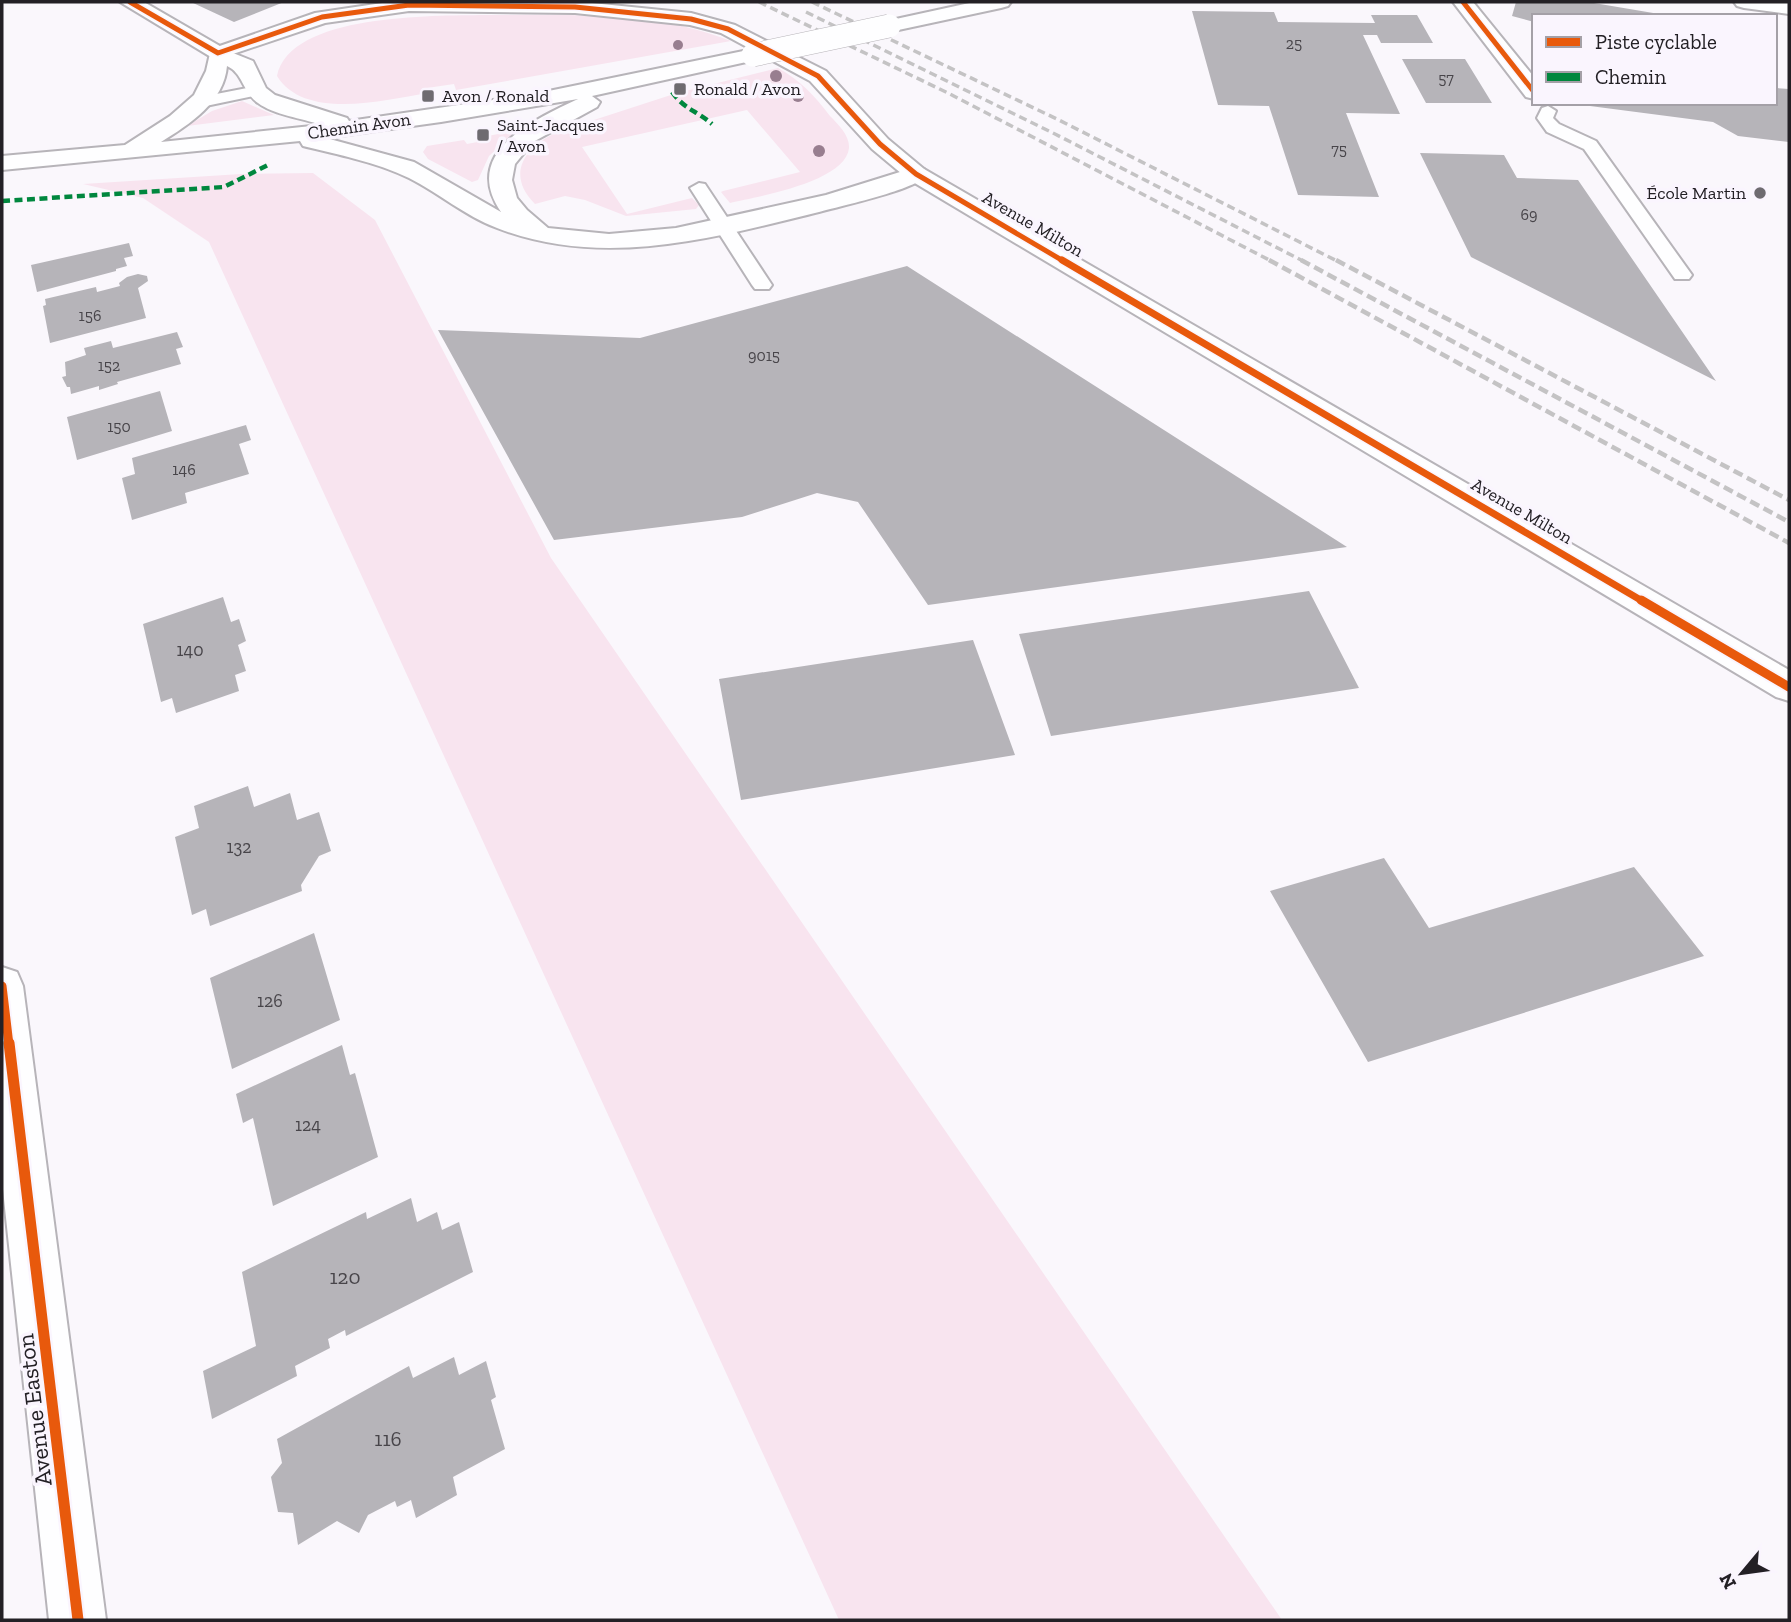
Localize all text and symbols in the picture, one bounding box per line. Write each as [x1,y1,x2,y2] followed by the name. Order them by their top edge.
[1532,14,1777,105] legend
[1595,29,1717,54] text: Piste cyclable
[1286,34,1302,53] house number: 25
[1595,64,1666,89] text: Chemin
[1438,69,1454,88] house number: 57
[694,78,801,100] place label: Ronald / Avon
[672,81,688,97] marker: Ronald / Avon
[442,85,549,107] place label: Avon / Ronald
[420,88,436,104] marker: Avon / Ronald
[306,108,413,144] street label: Chemin Avon
[497,114,604,157] place label: Saint-Jacques / Avon
[475,127,491,143] marker: Saint-Jacques / Avon
[1331,140,1347,159] house number: 75
[1647,182,1747,204] place label: École Martin
[1752,185,1768,201] marker: École Martin
[979,186,1088,262] street label: Avenue Milton
[1521,205,1538,224] house number: 69
[79,306,101,325] house number: 156
[748,346,780,365] house number: 9015
[98,356,120,375] house number: 152
[107,417,131,436] house number: 150
[172,460,196,479] house number: 146
[1468,473,1577,549] street label: Avenue Milton
[177,639,204,661] house number: 140
[226,836,252,858] house number: 132
[257,990,283,1012] house number: 126
[295,1114,321,1136] house number: 124
[330,1264,361,1289] house number: 120
[10,1332,58,1488] street label: Avenue Easton
[374,1426,402,1451] house number: 116
[1707,1538,1777,1608] north arrow
[1714,1569,1741,1593] text: N

